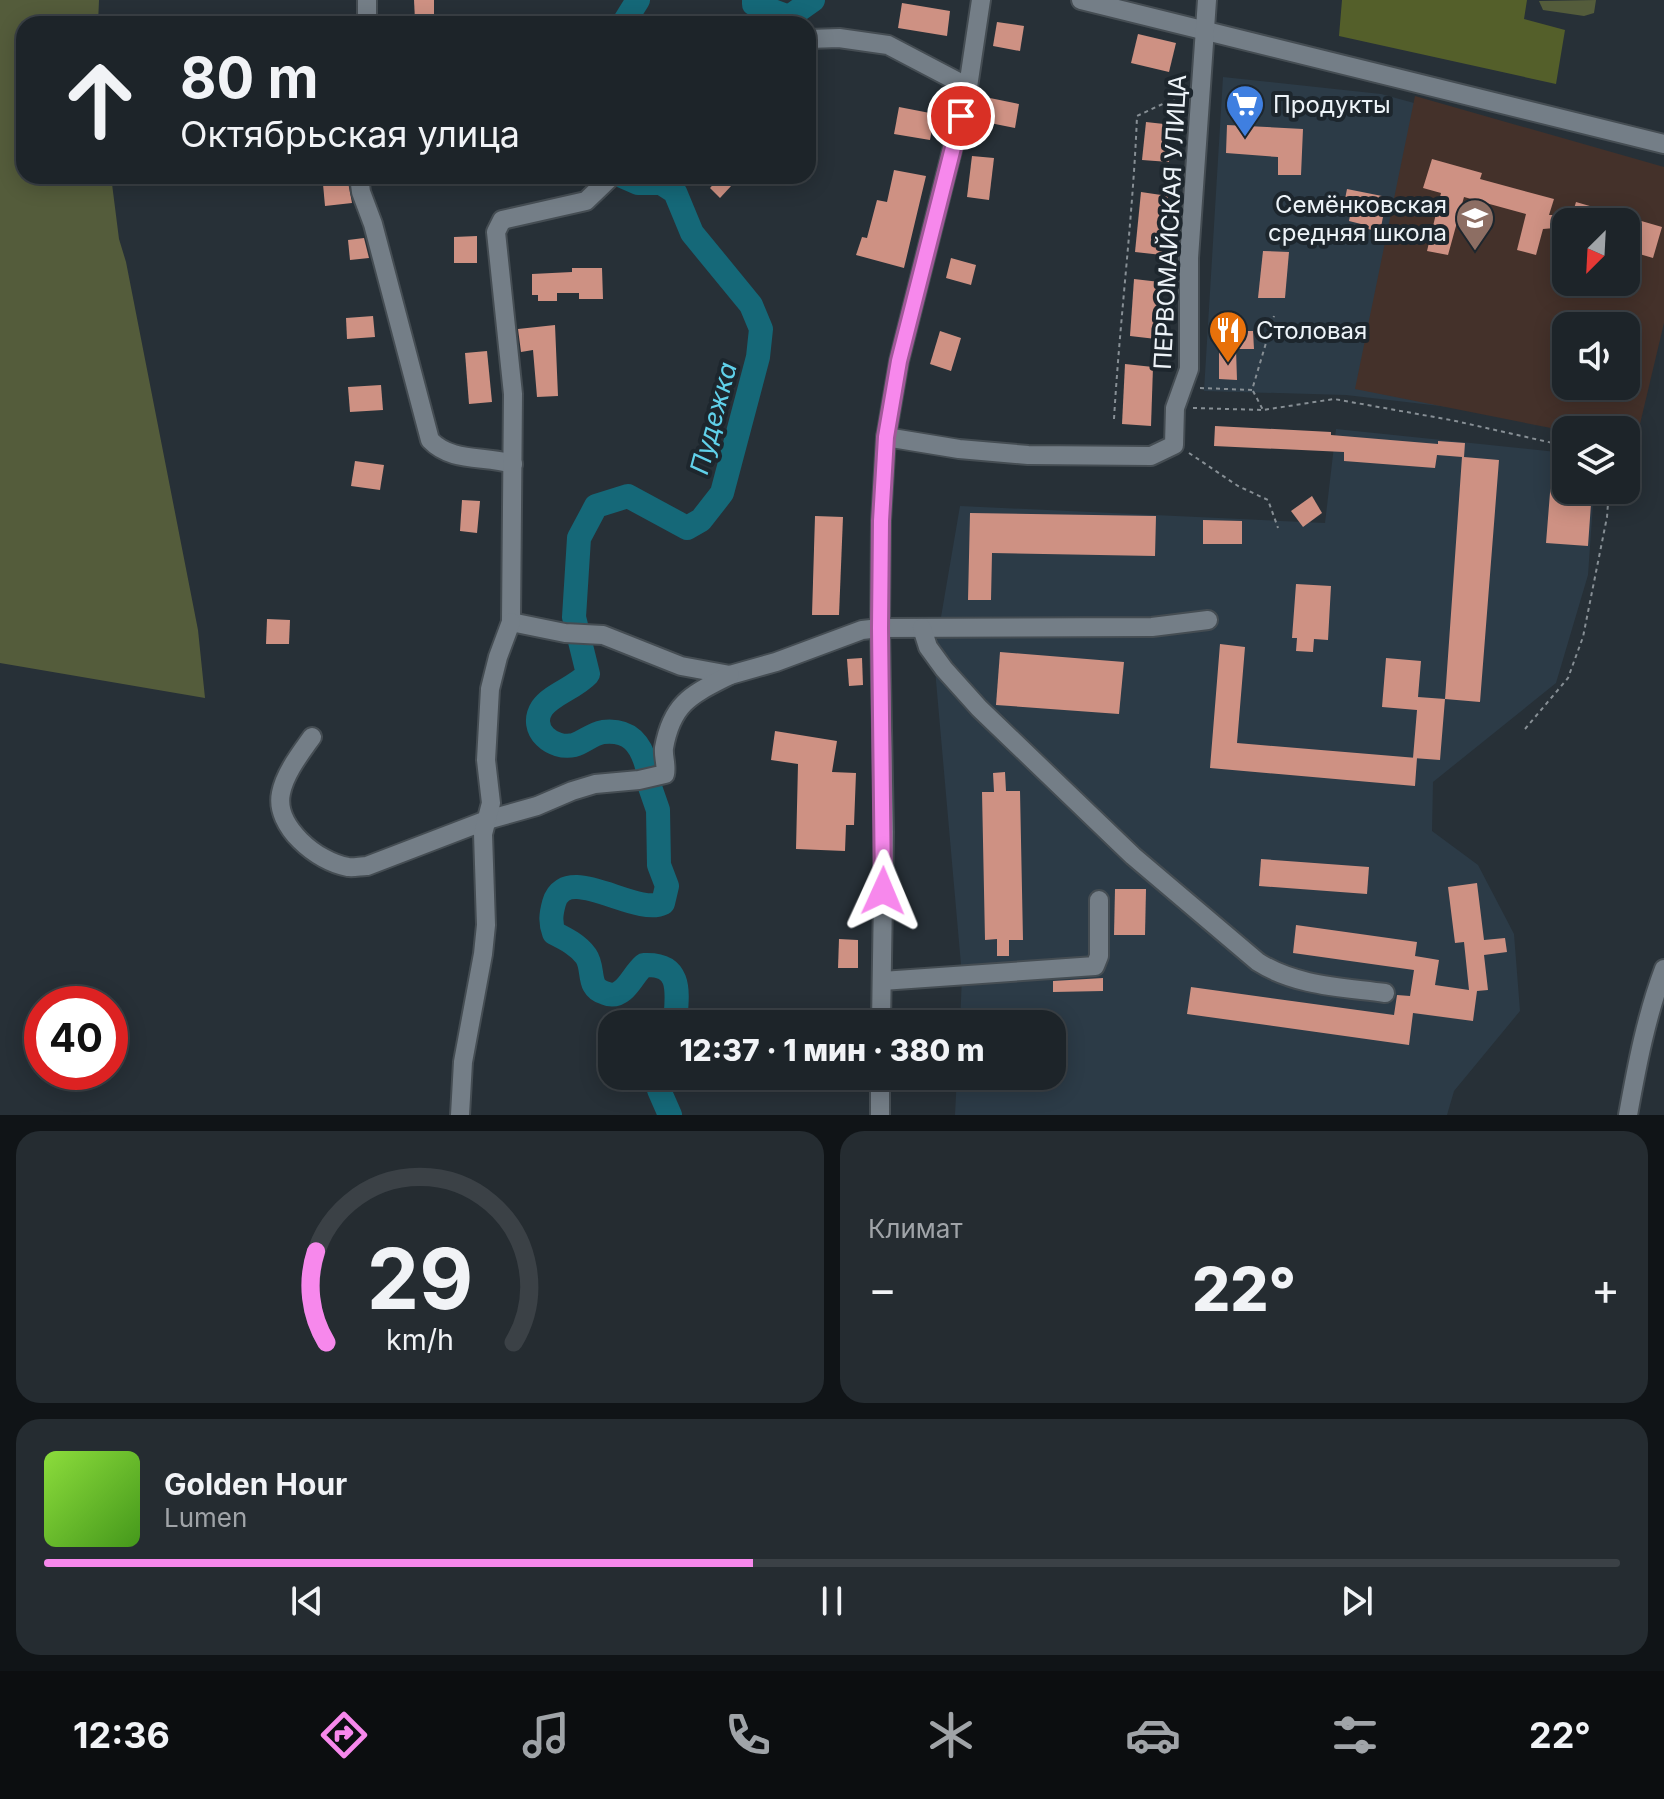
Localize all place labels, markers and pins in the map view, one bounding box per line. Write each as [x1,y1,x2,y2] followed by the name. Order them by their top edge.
[927,82,995,150] pin
[1224,83,1266,138] supermarket icon: Продукты
[1273,90,1391,119] place label: Продукты
[1268,190,1447,247] place label: Семёнковская средняя школа
[1454,197,1496,252] school or university icon: Семёнковская средняя школа
[1207,309,1249,364] restaurant icon: Столовая
[1256,316,1367,345] place label: Столовая

